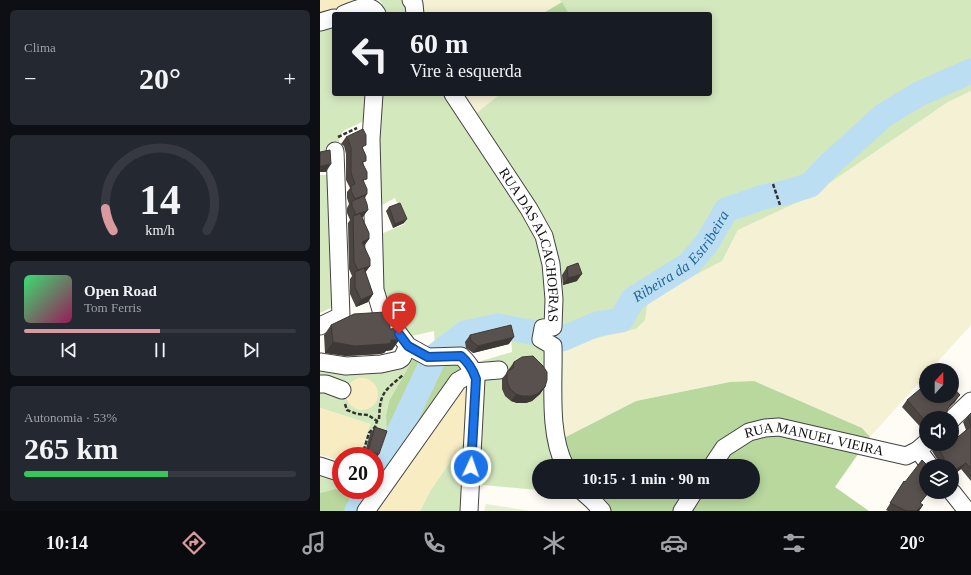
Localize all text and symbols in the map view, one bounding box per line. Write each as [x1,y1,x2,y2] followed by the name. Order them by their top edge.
[344,28,396,80] icon: left
[410,28,468,59] text: 60 m
[24,40,56,55] text: Clima
[410,61,522,81] text: Vire à esquerda
[139,62,181,95] text: 20°
[24,66,36,91] text: −
[284,66,296,91] text: +
[496,165,561,322] street label: RUA DAS ALCACHOFRAS
[139,177,181,223] text: 14
[629,208,732,306] water label: Ribeira da Estribeira
[145,221,175,237] text: km/h
[84,283,157,299] text: Open Road
[382,293,416,334] pin
[388,299,410,321] icon: arrive
[84,300,141,315] text: Tom Ferris
[58,339,80,361] icon: previous
[149,339,171,361] icon: pause
[240,339,262,361] icon: next
[919,363,959,403] north arrow
[919,363,959,499] map controls
[24,410,117,425] text: Autonomia · 53%
[919,411,959,451] button: sound
[743,420,886,459] street label: RUA MANUEL VIEIRA
[24,432,118,465] text: 265 km
[450,446,492,488] position arrow
[332,447,384,499] speed limit sign: 20
[919,459,959,499] button: layers
[582,471,710,487] text: 10:15 · 1 min · 90 m
[180,529,208,557] icon: directions
[300,529,328,557] icon: music
[420,529,448,557] icon: phone
[540,529,568,557] icon: climate
[660,529,688,557] icon: car
[780,529,808,557] icon: filters
[46,533,88,553] text: 10:14
[900,533,925,553] text: 20°

